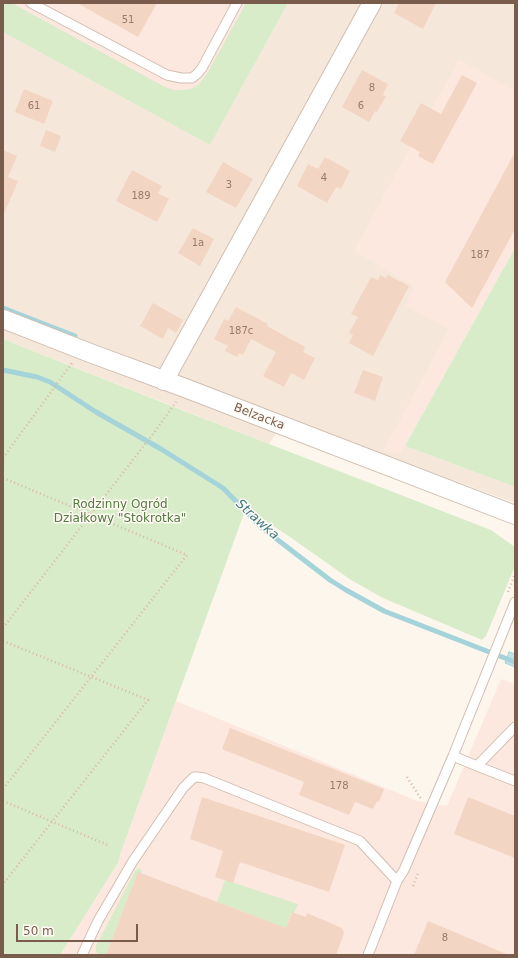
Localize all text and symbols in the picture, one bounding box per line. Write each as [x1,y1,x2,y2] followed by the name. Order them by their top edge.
[122,14,134,26] house number: 51
[369,82,375,94] house number: 8
[28,100,40,112] house number: 61
[358,100,364,112] house number: 6
[321,172,327,184] house number: 4
[226,179,232,191] house number: 3
[131,190,151,202] house number: 189
[192,237,204,249] house number: 1a
[470,249,490,261] house number: 187
[229,325,253,337] house number: 187c
[232,401,286,433] street label: Belzacka
[232,497,282,543] water label: Strawka
[54,498,186,526] park label: Rodzinny Ogród Działkowy "Stokrotka"
[329,780,349,792] house number: 178
[18,916,140,942] scale bar
[23,924,54,938] text: 50 m
[442,932,448,944] house number: 8

